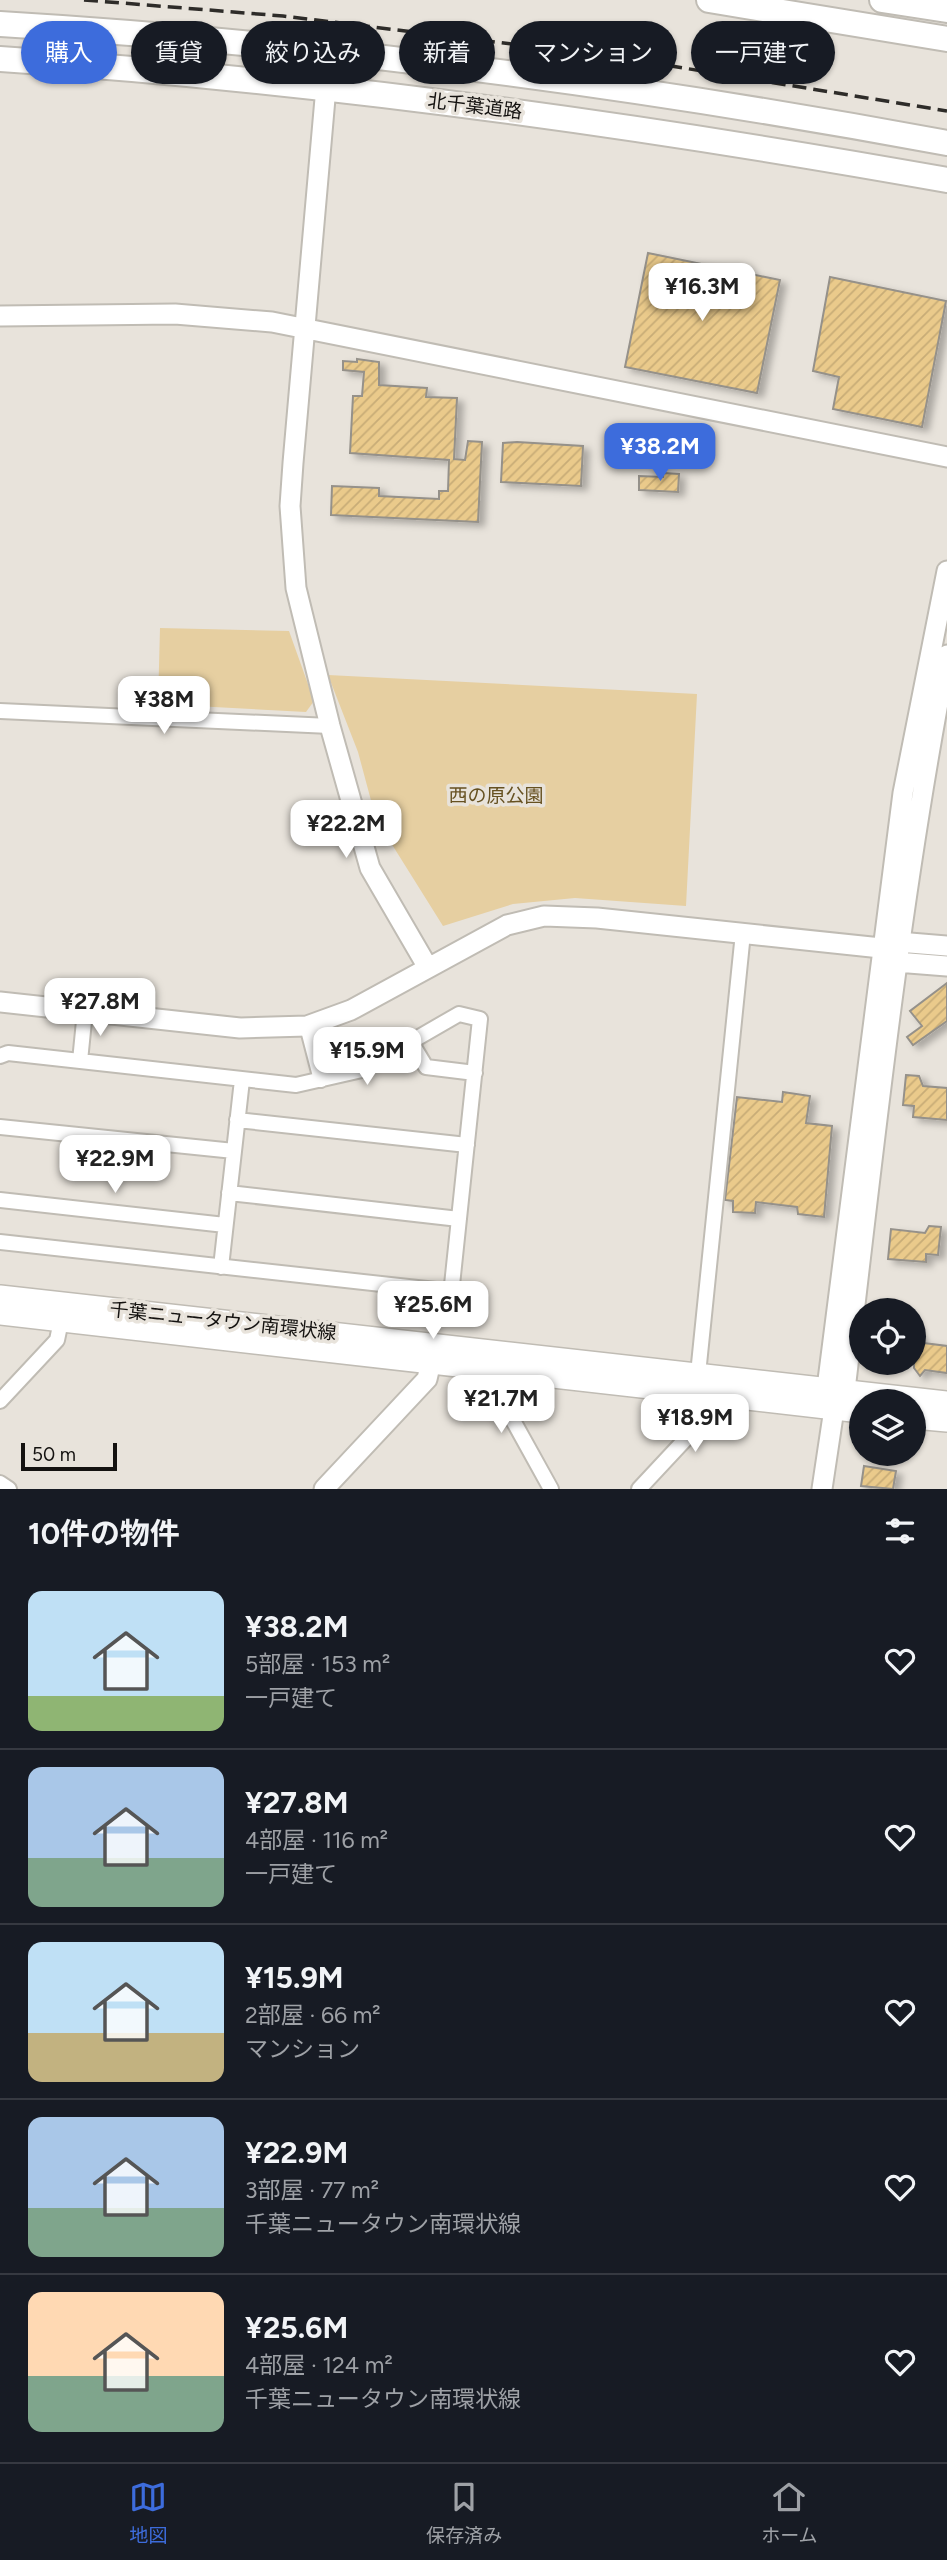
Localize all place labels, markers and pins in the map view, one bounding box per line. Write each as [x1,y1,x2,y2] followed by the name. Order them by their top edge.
[645,264,759,323] pin: ¥16.3M
[603,424,717,483] pin: ¥38.2M
[123,676,205,736] pin: ¥38M
[289,800,403,860] pin: ¥22.2M
[43,978,157,1038] pin: ¥27.8M
[310,1028,424,1087] pin: ¥15.9M
[58,1136,172,1195] pin: ¥22.9M
[376,1282,490,1341] pin: ¥25.6M
[444,1376,558,1435] pin: ¥21.7M
[638,1394,752,1454] pin: ¥18.9M

